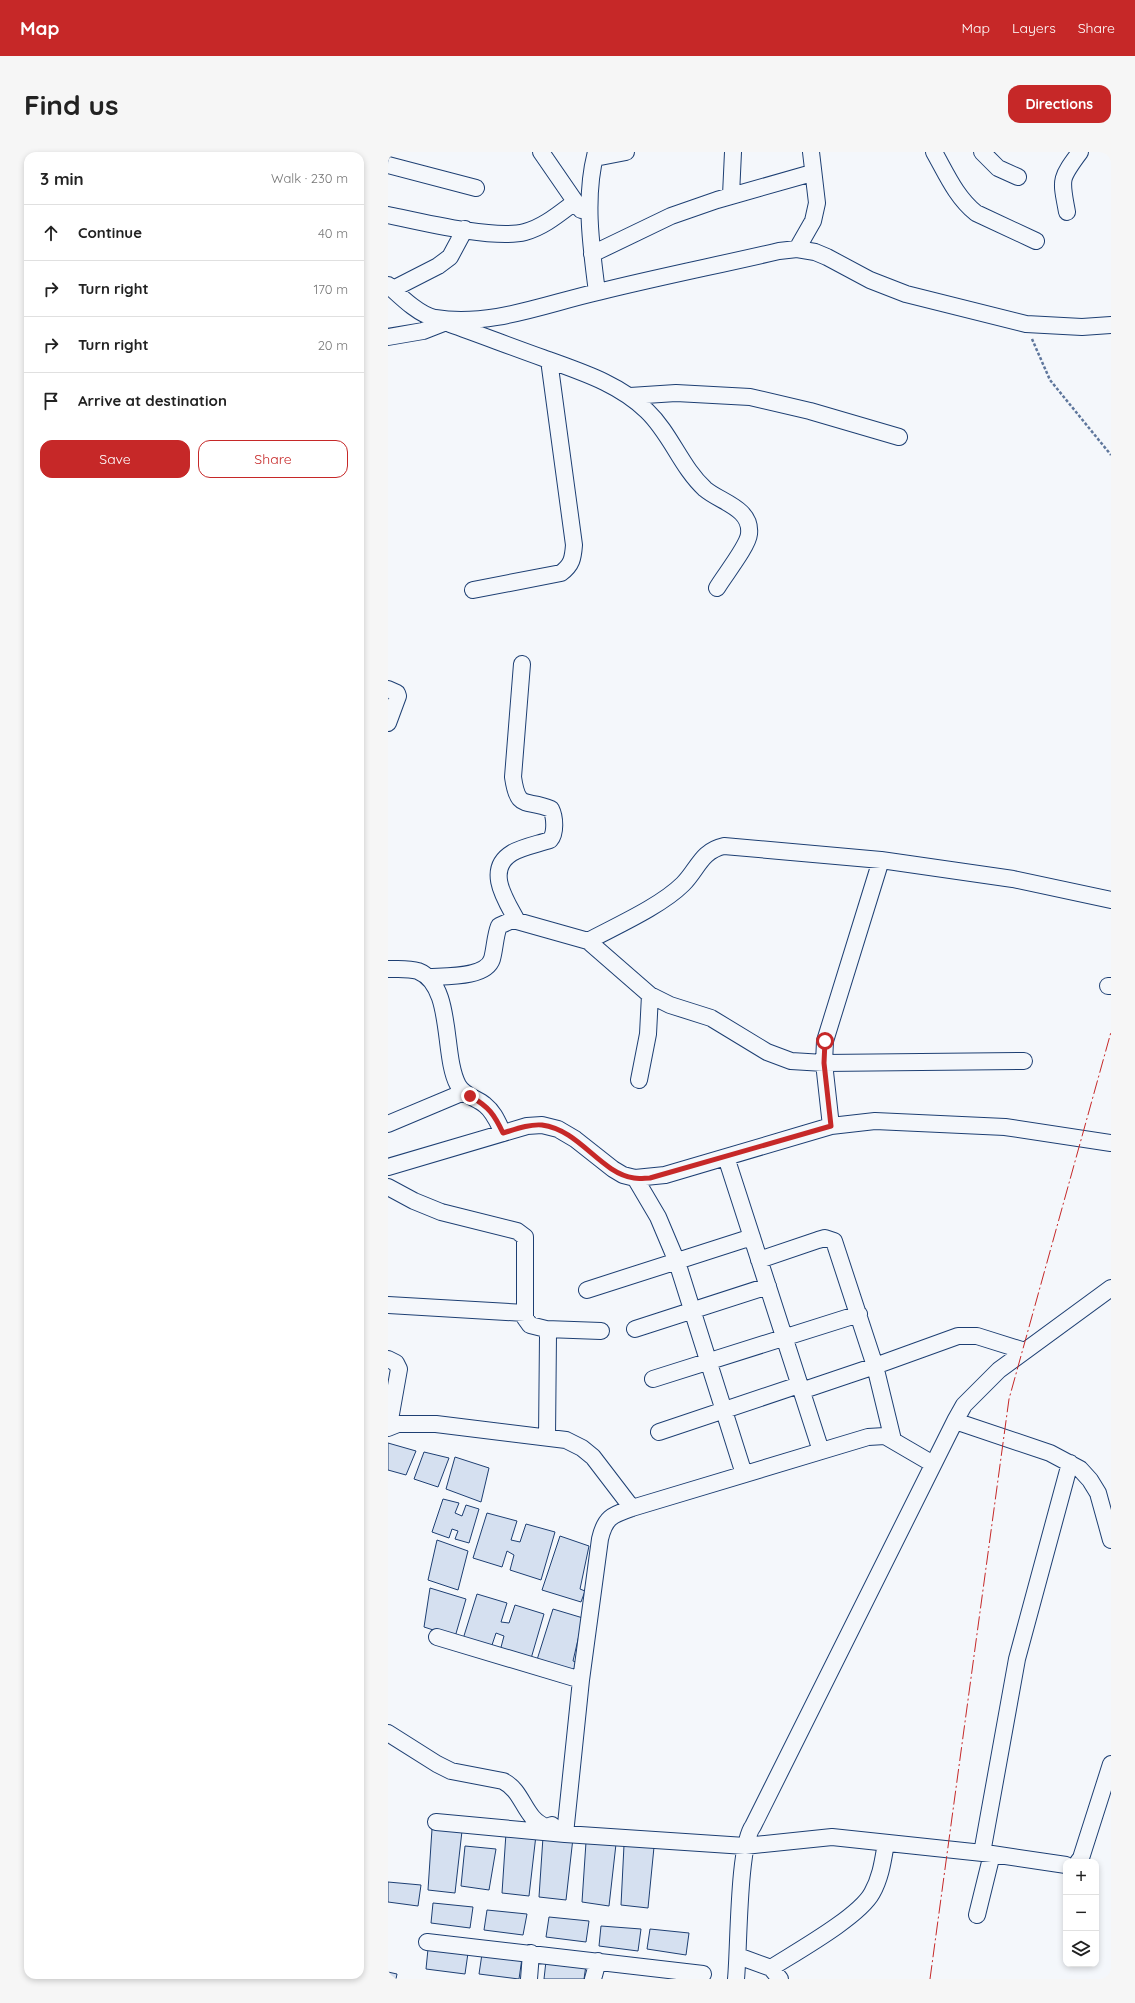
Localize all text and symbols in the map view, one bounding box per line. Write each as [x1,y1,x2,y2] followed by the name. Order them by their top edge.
[20,16,59,40] text: Map
[961,19,990,37] text: Map
[1012,19,1056,37] text: Layers
[1078,19,1115,37] text: Share
[1008,85,1111,123] button: Directions
[24,87,118,122] text: Find us
[40,168,84,189] text: 3 min
[271,170,348,186] text: Walk · 230 m
[40,222,62,244] icon: ahead
[78,223,142,242] text: Continue
[318,225,348,241] text: 40 m
[40,278,62,300] icon: right
[78,279,149,298] text: Turn right
[313,281,348,297] text: 170 m
[40,334,62,356] icon: right
[78,335,149,354] text: Turn right
[318,337,348,353] text: 20 m
[40,390,62,412] icon: arrive
[78,391,227,410] text: Arrive at destination
[40,440,190,478] button: Save
[198,440,348,478] button: Share
[816,1032,834,1050] route start
[461,1087,479,1105] route end
[1063,1859,1099,1967] map controls
[1063,1859,1099,1895] button: +
[1063,1895,1099,1931] button: −
[1063,1931,1099,1967] button: layers

